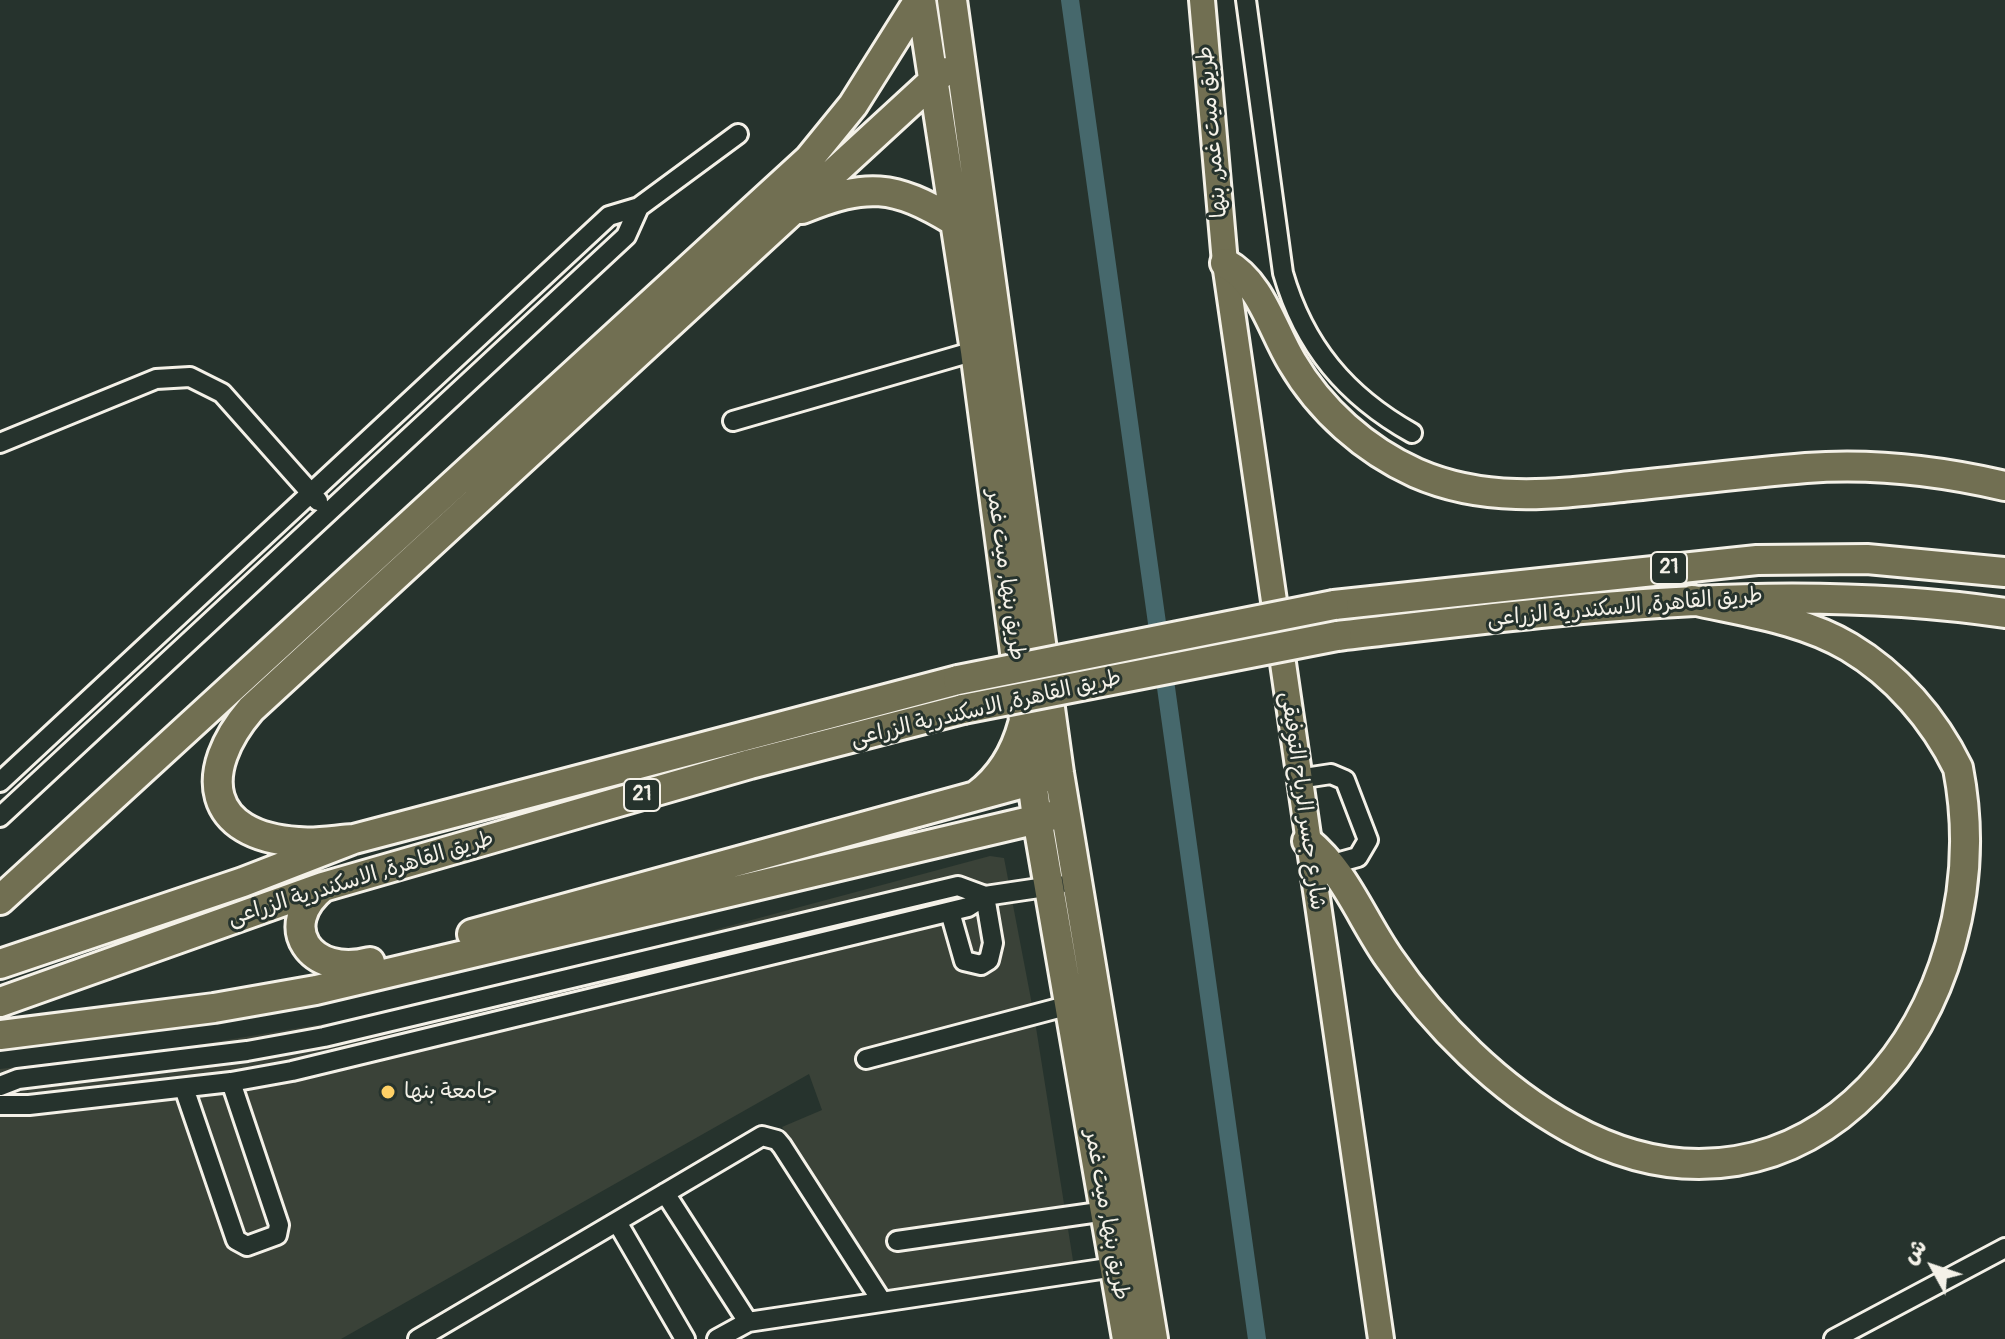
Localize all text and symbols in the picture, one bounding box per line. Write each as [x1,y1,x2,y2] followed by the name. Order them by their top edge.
[1192,45,1234,219] street label: طريق ميت غمر, بنها
[980,488,1030,662] street label: طريق بنها, ميت غمر
[1651,552,1687,584] road number: 21
[1486,583,1764,633] street label: طريق القاهرة, الاسكندرية الزراعى
[848,665,1124,753] street label: طريق القاهرة, الاسكندرية الزراعى
[1274,690,1330,912] street label: شارع جسر الرياح التوفيقى
[624,779,660,811] road number: 21
[225,826,497,932] street label: طريق القاهرة, الاسكندرية الزراعى
[404,1079,498,1105] place label: جامعة بنها
[379,1083,397,1101] marker: جامعة بنها
[1078,1128,1134,1302] street label: طريق بنها, ميت غمر
[1893,1227,1973,1307] north arrow
[1896,1233,1933,1270] text: ش

